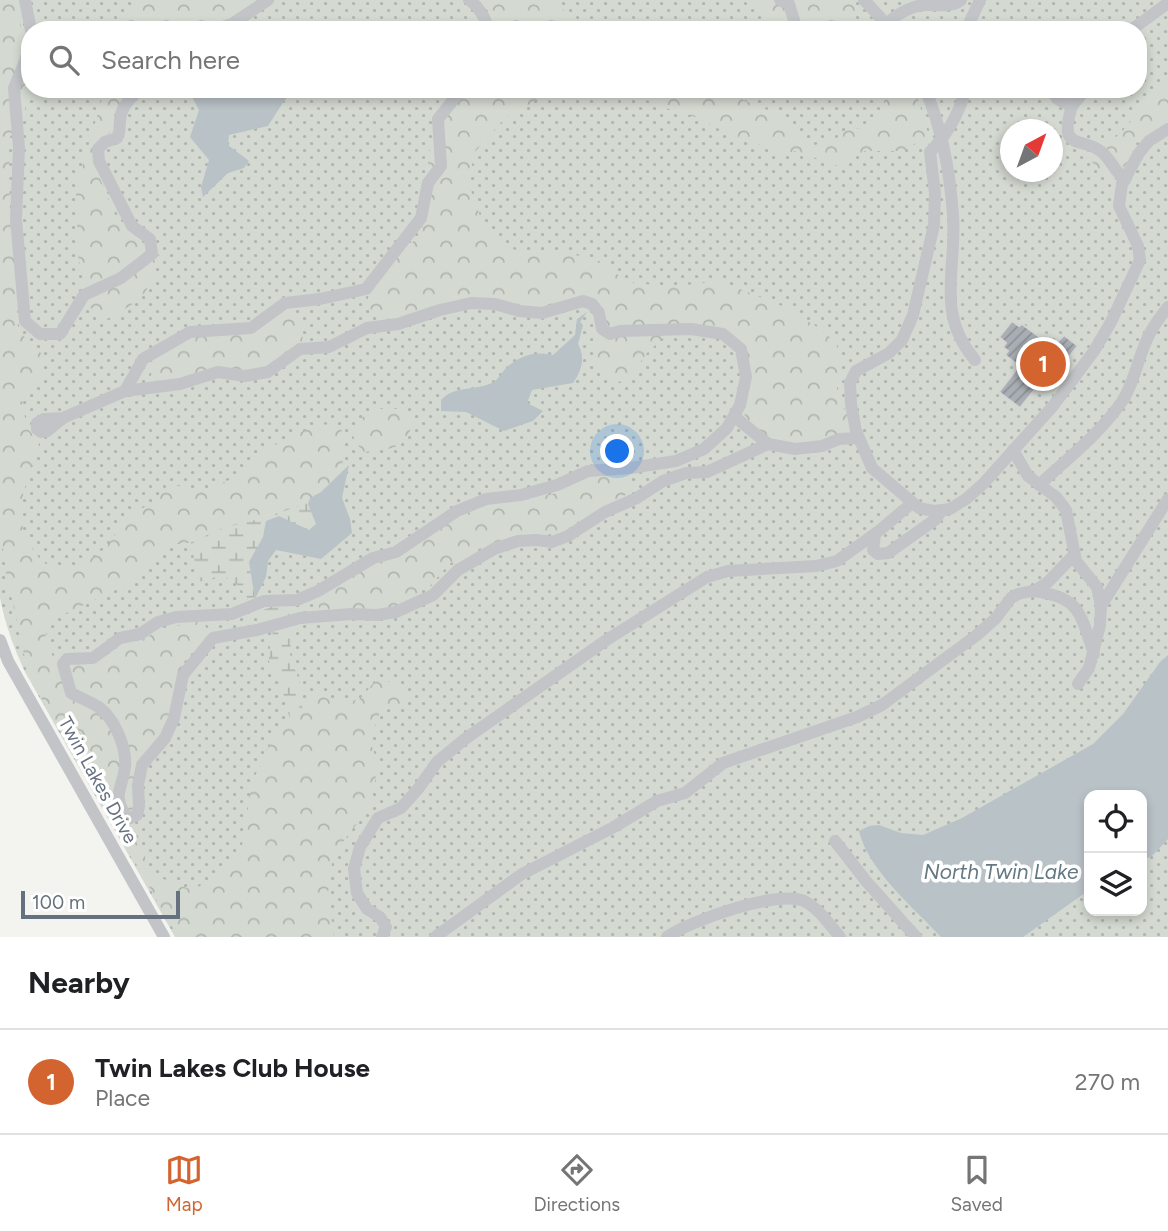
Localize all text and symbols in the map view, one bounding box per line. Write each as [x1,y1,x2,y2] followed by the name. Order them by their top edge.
[21,21,1147,98] search box
[45,41,83,79] icon: search
[101,44,240,76] text: Search here
[1000,119,1063,182] north arrow
[1020,338,1066,390] pin: 1
[600,434,634,468] your location
[54,713,142,847] street label: Twin Lakes Drive
[1084,790,1147,916] map controls
[1084,790,1147,853] button: locate
[1084,853,1147,916] button: layers
[924,859,1079,884] water label: North Twin Lake
[21,888,180,920] scale bar
[32,891,85,914] text: 100 m
[28,964,130,1001] text: Nearby
[95,1052,370,1084] text: Twin Lakes Club House
[46,1068,56,1096] text: 1
[1075,1068,1140,1096] text: 270 m
[95,1084,150,1112] text: Place
[165,1151,203,1216] tab: Map
[533,1151,620,1216] tab: Directions
[950,1151,1003,1216] tab: Saved

